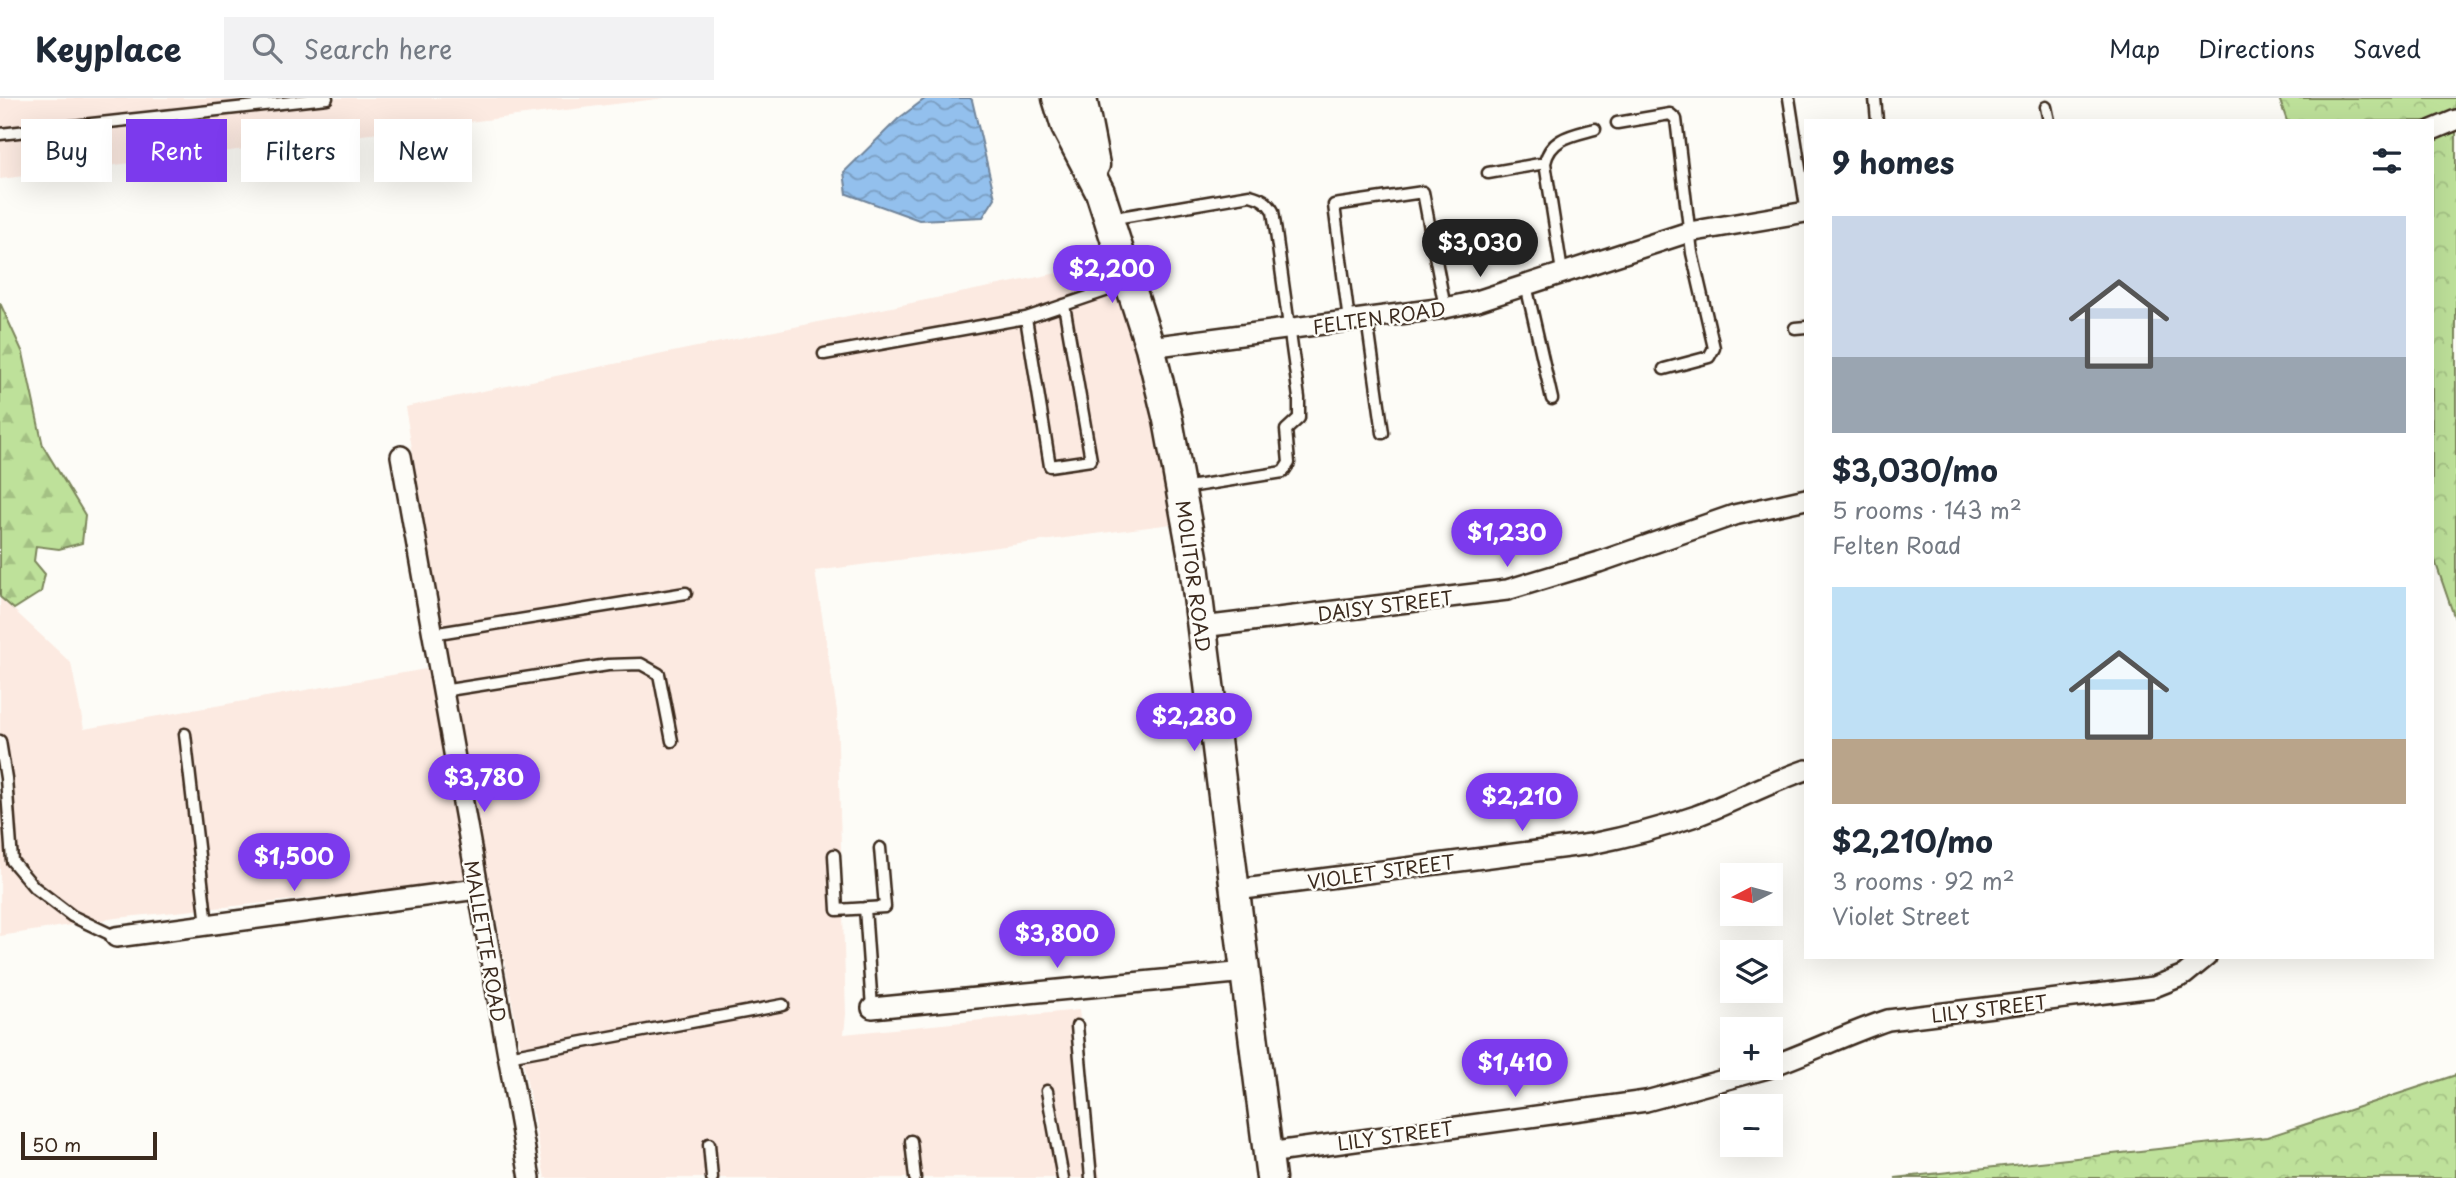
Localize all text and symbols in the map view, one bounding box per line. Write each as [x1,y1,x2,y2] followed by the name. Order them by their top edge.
[224,17,714,80] search box
[35,23,182,73] text: Keyplace
[248,29,286,67] icon: search
[304,29,452,68] text: Search here
[2109,30,2160,66] text: Map
[2198,30,2315,66] text: Directions
[2353,30,2421,66] text: Saved
[21,119,112,182] chip: Buy
[126,119,227,182] chip: Rent
[241,119,360,182] chip: Filters
[374,119,472,182] chip: New
[1832,139,1954,184] text: 9 homes
[2368,142,2406,180] icon: filters
[1423,220,1537,279] pin: $3,030
[1438,224,1522,259] text: $3,030
[1055,246,1169,305] pin: $2,200
[1069,250,1155,285] text: $2,200
[2056,261,2182,387] icon: home
[1311,294,1447,340] street label: FELTEN ROAD
[1832,447,1998,492] text: $3,030/mo
[1832,492,2022,527] text: 5 rooms · 143 m²
[1170,499,1218,653] street label: MOLITOR ROAD
[1450,510,1564,569] pin: $1,230
[1467,514,1547,549] text: $1,230
[1832,527,1962,562] text: Felten Road
[1316,583,1455,627] street label: DAISY STREET
[2056,632,2182,758] icon: home
[1137,694,1251,753] pin: $2,280
[1152,698,1236,733] text: $2,280
[427,754,541,814] pin: $3,780
[444,759,524,794] text: $3,780
[1465,774,1579,833] pin: $2,210
[1482,778,1562,813] text: $2,210
[1832,818,1993,863] text: $2,210/mo
[237,834,351,893] pin: $1,500
[254,838,334,873] text: $1,500
[1306,847,1456,895] street label: VIOLET STREET
[458,858,514,1024] street label: MALLETTE ROAD
[1720,863,1783,926] north arrow
[1720,863,1783,1157] map controls
[1832,863,2015,898] text: 3 rooms · 92 m²
[1832,898,1970,933] text: Violet Street
[1000,910,1114,970] pin: $3,800
[1015,915,1099,950] text: $3,800
[1720,940,1783,1003] button: layers
[1930,987,2049,1029] street label: LILY STREET
[1720,1017,1783,1080] button: +
[1458,1040,1572,1099] pin: $1,410
[1478,1044,1552,1079] text: $1,410
[1720,1094,1783,1157] button: −
[1335,1113,1455,1157] street label: LILY STREET
[21,1129,158,1161] scale bar
[32,1130,81,1158] text: 50 m

